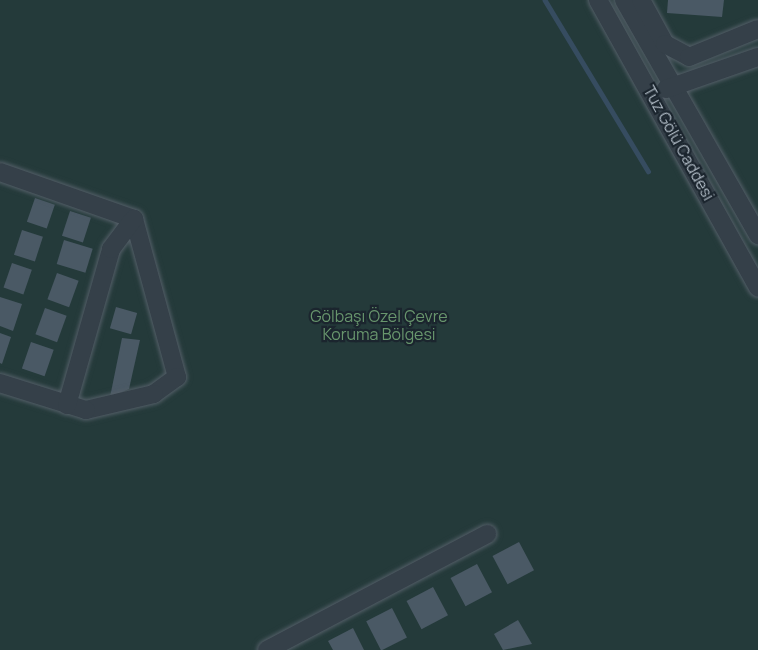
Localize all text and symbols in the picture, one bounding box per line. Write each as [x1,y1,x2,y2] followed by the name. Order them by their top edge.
[640,82,718,204] street label: Tuz Gölü Caddesi
[310,306,448,344] park label: Gölbaşı Özel Çevre Koruma Bölgesi

